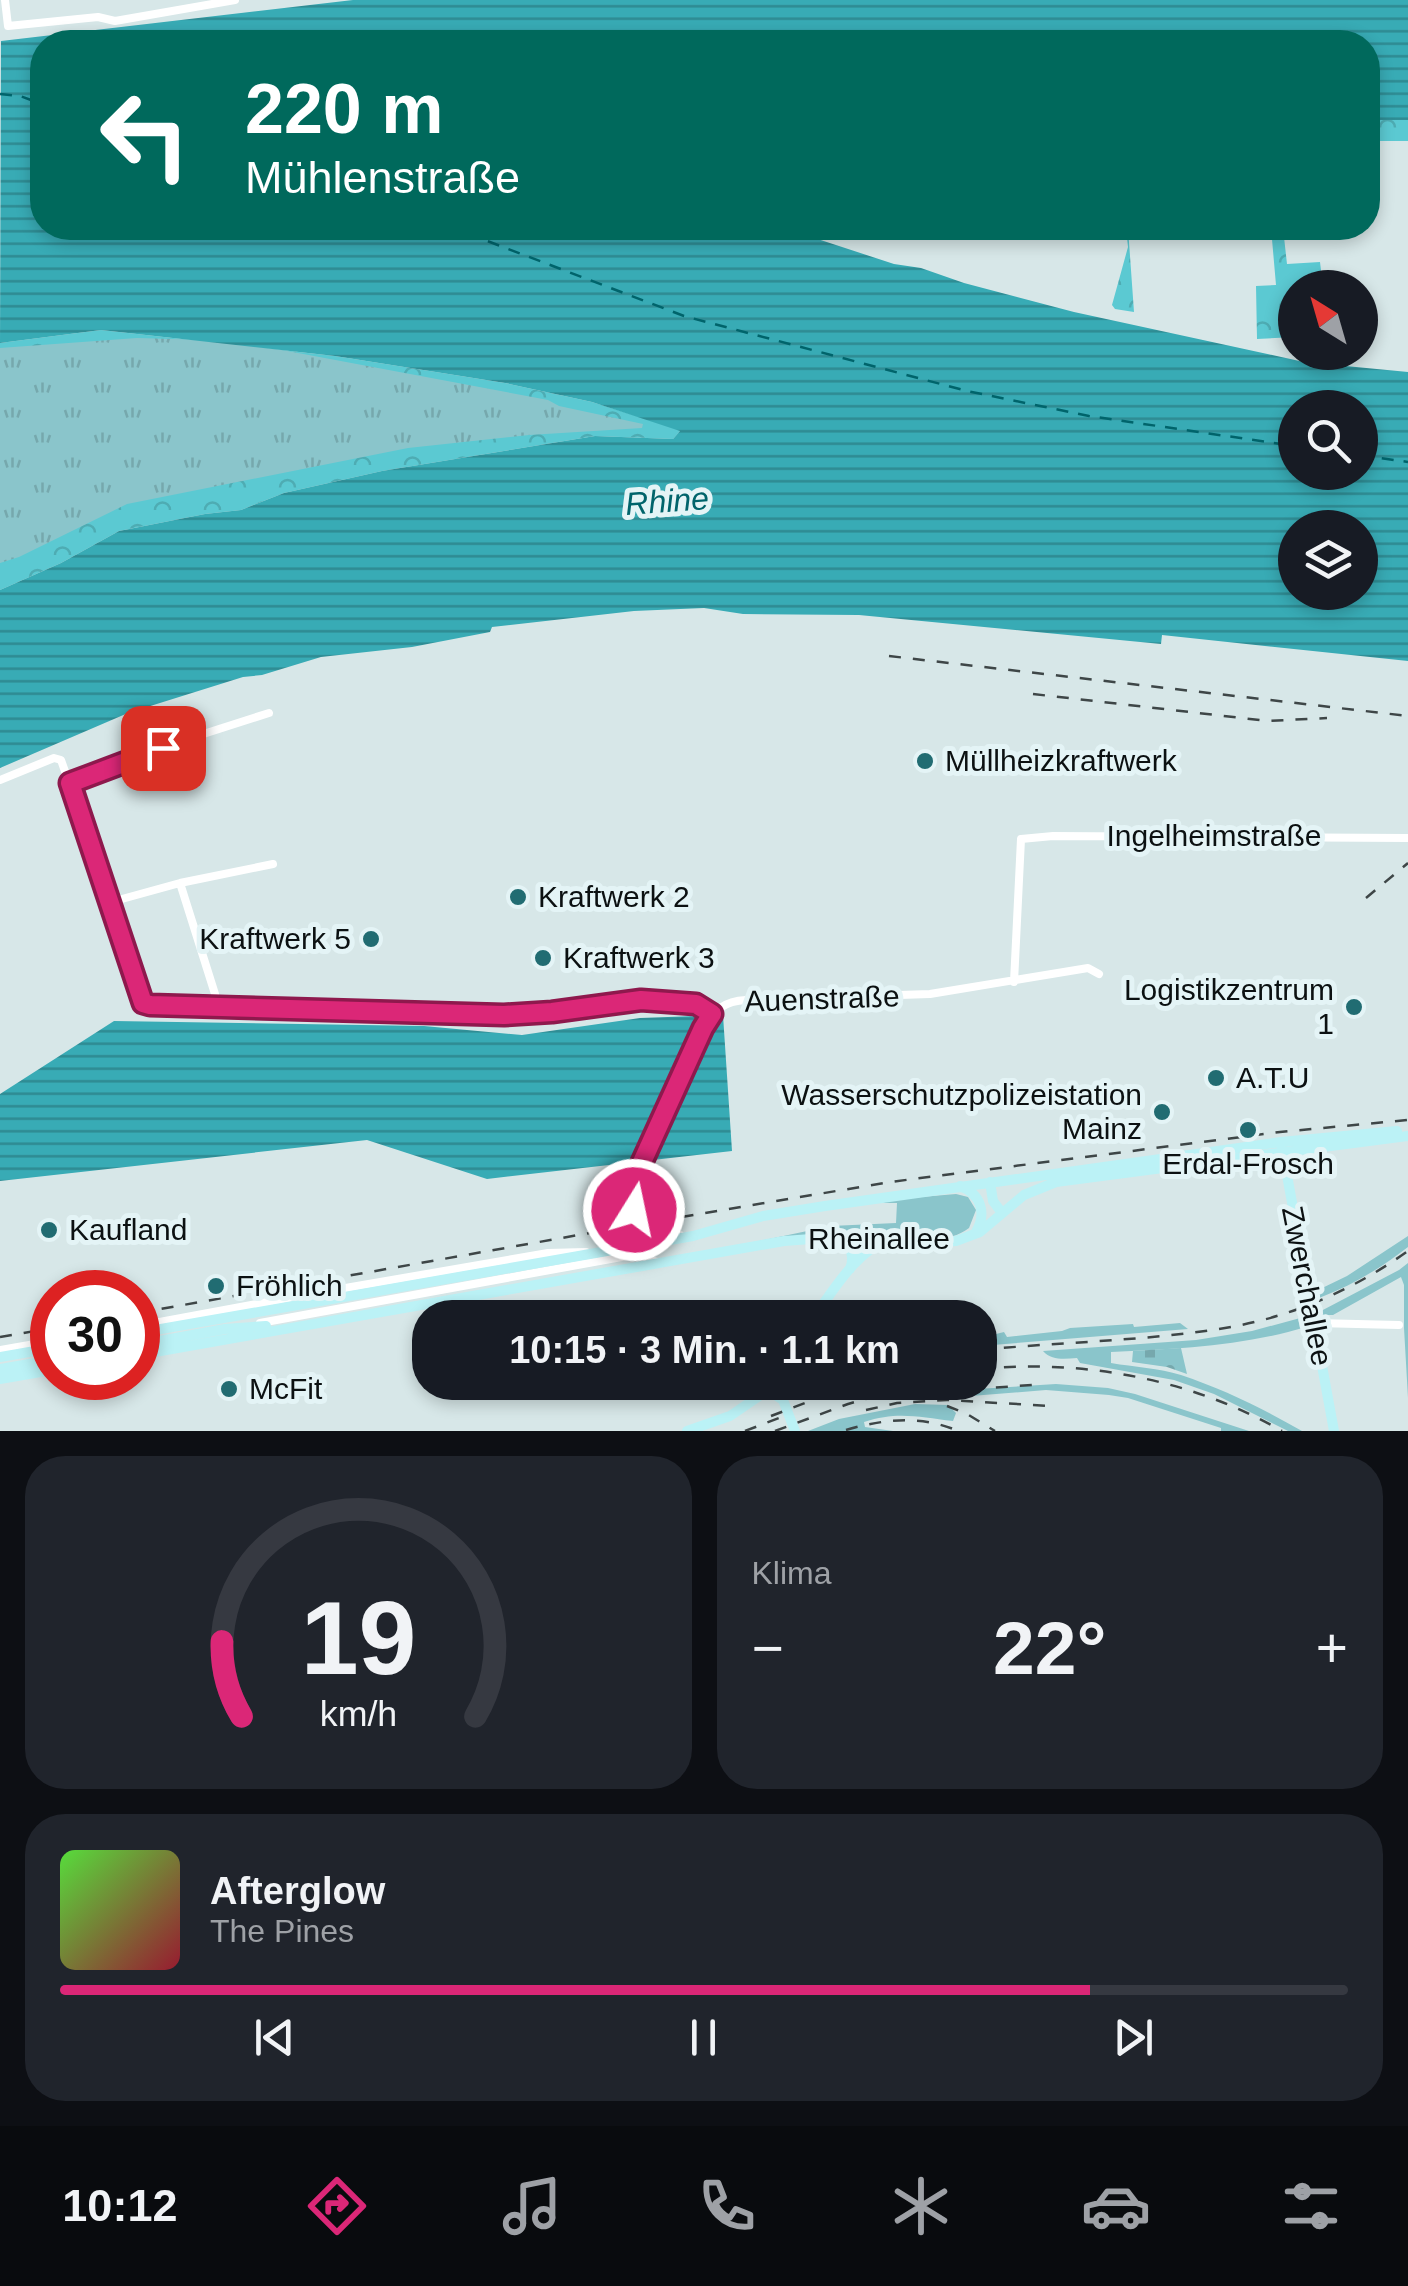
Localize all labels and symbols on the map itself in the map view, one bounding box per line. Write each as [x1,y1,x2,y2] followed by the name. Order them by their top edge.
[1278,270,1378,370] north arrow
[624,480,710,522] water label: Rhine
[121,706,206,791] pin
[945,744,1178,777] place label: Müllheizkraftwerk
[914,750,936,772] marker: Müllheizkraftwerk
[1106,819,1322,852] street label: Ingelheimstraße
[538,880,690,913] place label: Kraftwerk 2
[507,886,529,908] marker: Kraftwerk 2
[199,922,351,955] place label: Kraftwerk 5
[360,928,382,950] marker: Kraftwerk 5
[563,941,715,974] place label: Kraftwerk 3
[532,947,554,969] marker: Kraftwerk 3
[1124,973,1334,1040] place label: Logistikzentrum 1
[744,979,900,1018] street label: Auenstraße
[1343,996,1365,1018] marker: Logistikzentrum 1
[1236,1061,1309,1094] place label: A.T.U
[1205,1067,1227,1089] marker: A.T.U
[781,1078,1142,1145] place label: Wasserschutzpolizeistation Mainz
[1151,1101,1173,1123] marker: Wasserschutzpolizeistation Mainz
[1237,1119,1259,1141] marker: Erdal-Frosch
[1162,1147,1334,1180] place label: Erdal-Frosch
[582,1158,686,1262] position arrow
[1276,1203,1339,1368] street label: Zwerchallee
[69,1213,187,1246] place label: Kaufland
[38,1219,60,1241] marker: Kaufland
[808,1222,950,1255] street label: Rheinallee
[236,1269,343,1302] place label: Fröhlich
[30,1270,160,1400] speed limit sign: 30
[205,1275,227,1297] marker: Fröhlich
[249,1372,323,1405] place label: McFit
[218,1378,240,1400] marker: McFit

